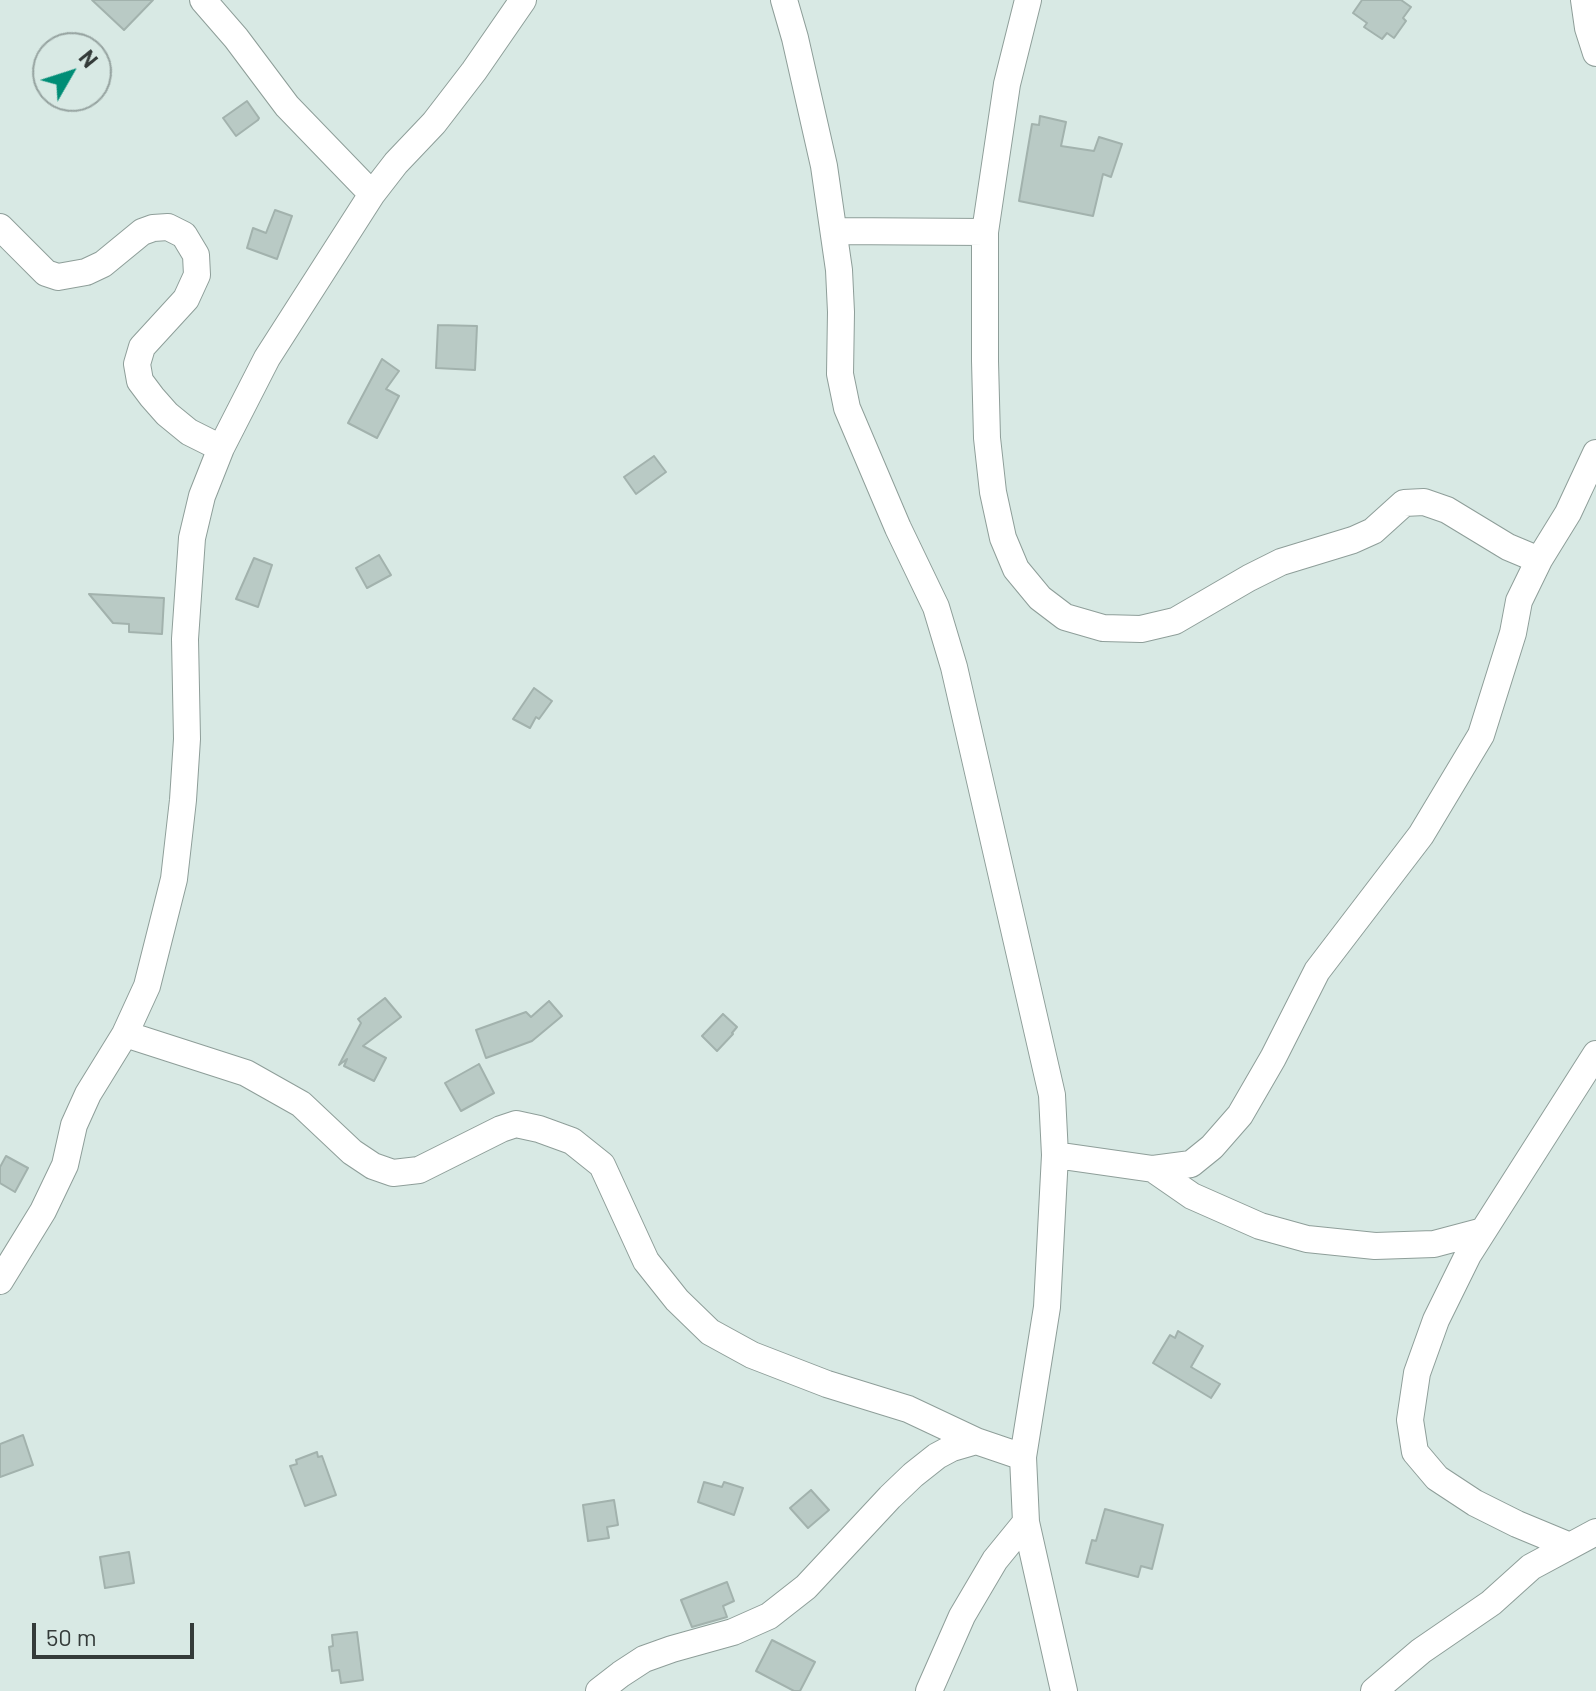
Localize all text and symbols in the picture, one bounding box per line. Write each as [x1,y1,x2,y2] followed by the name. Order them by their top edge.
[32,32,112,112] north arrow
[74,44,104,72] text: N
[36,1607,198,1657] scale bar
[46,1622,97,1651] text: 50 m

